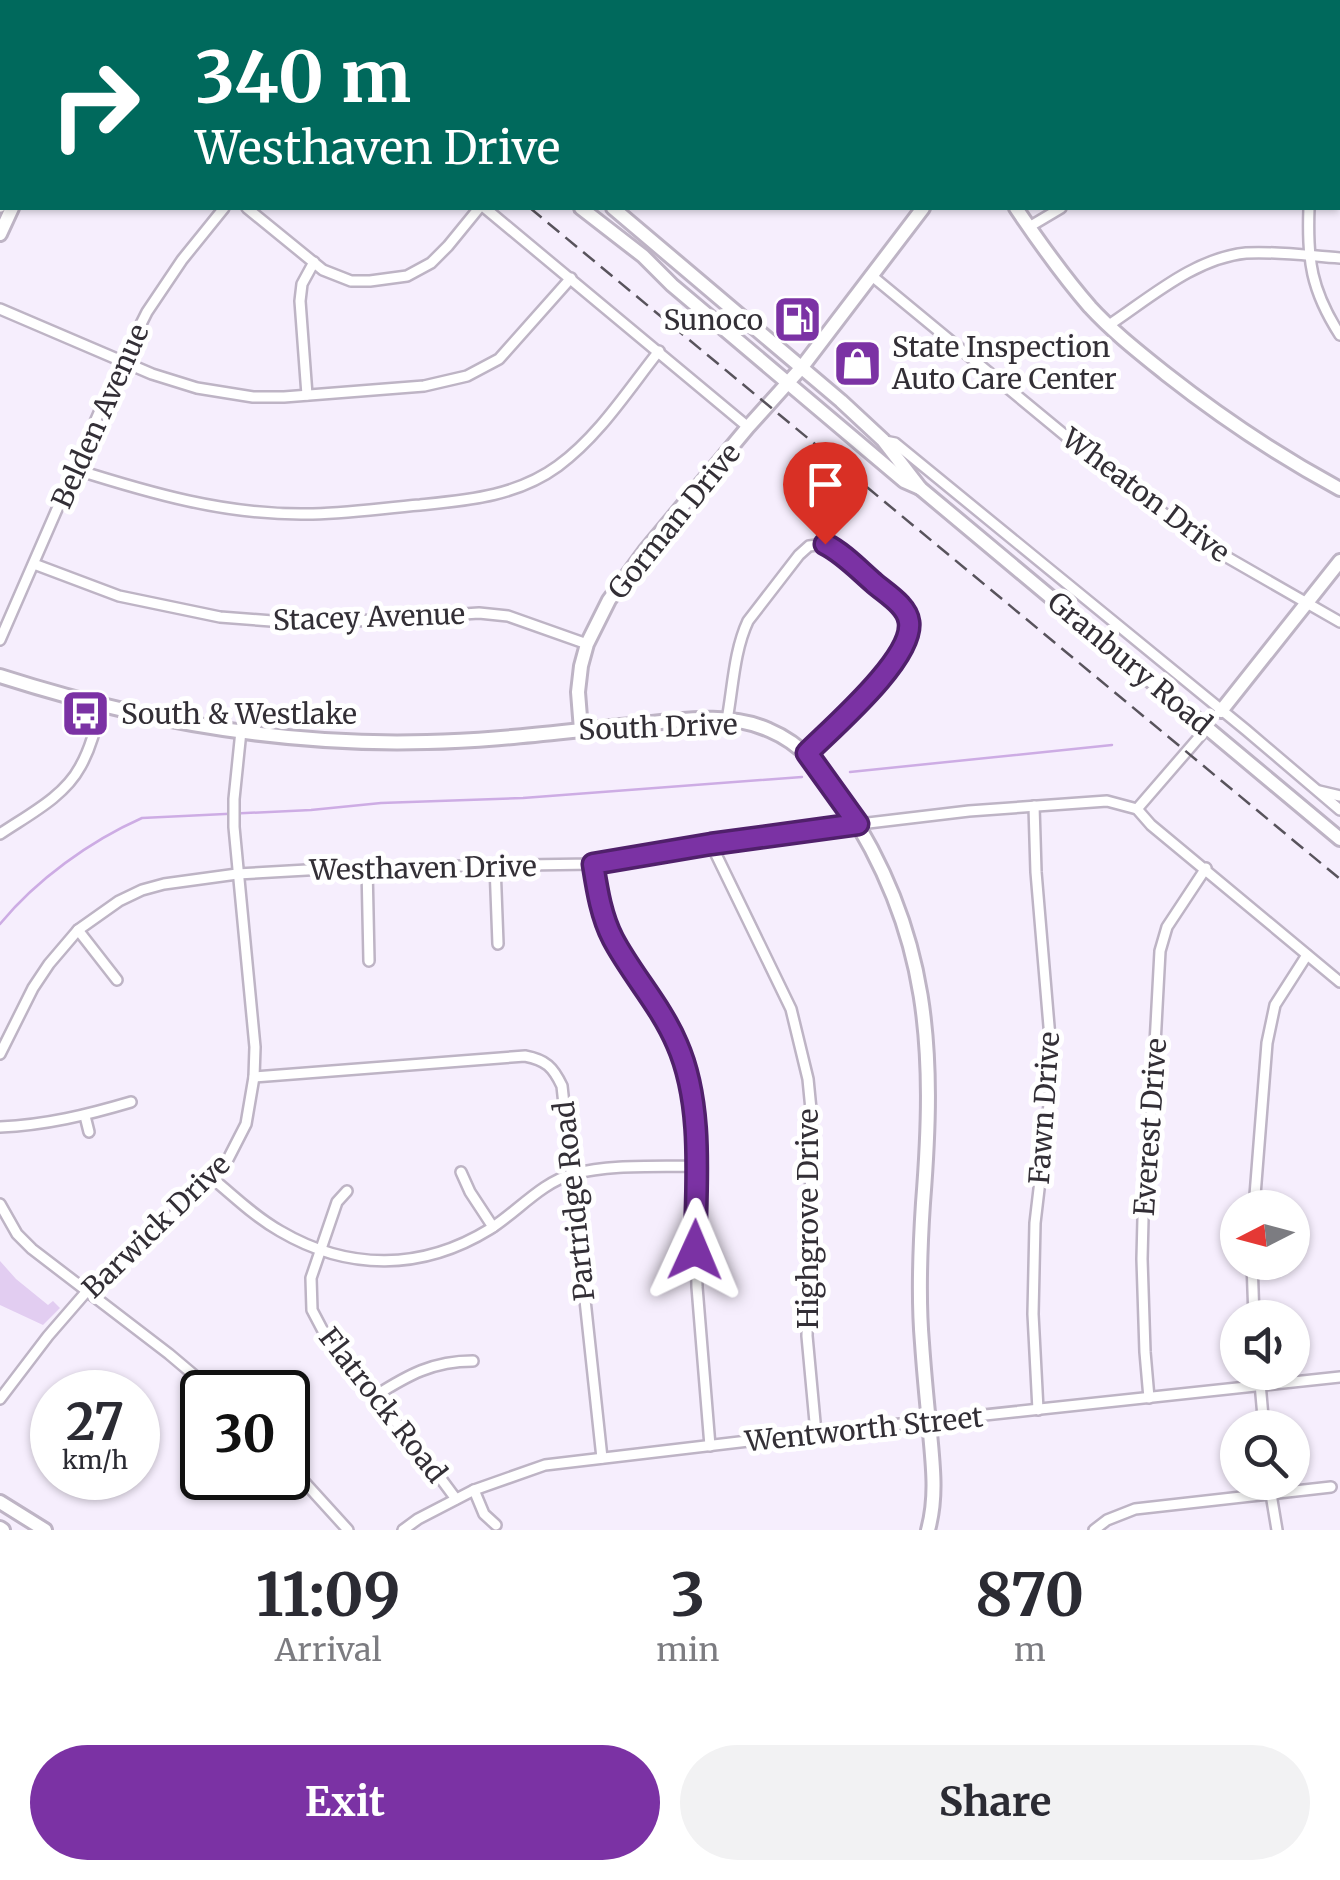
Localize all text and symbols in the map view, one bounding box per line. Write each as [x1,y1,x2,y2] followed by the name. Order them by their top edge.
[195,33,411,121] text: 340 m
[30,40,160,170] icon: right
[195,120,560,176] text: Westhaven Drive
[772,294,824,346] fuel station icon: Sunoco
[663,302,763,338] place label: Sunoco
[43,318,157,514] street label: Belden Avenue
[891,329,1117,397] place label: State Inspection Auto Care Center
[831,337,883,389] shop icon: State Inspection Auto Care Center
[1054,420,1237,570] street label: Wheaton Drive
[600,436,748,606] street label: Gorman Drive
[783,442,868,545] pin
[798,457,853,512] icon: arrive
[1040,584,1220,742] street label: Granbury Road
[272,596,466,638] street label: Stacey Avenue
[60,688,112,740] bus stop icon: South & Westlake
[121,696,357,732] place label: South & Westlake
[578,706,738,748] street label: South Drive
[308,848,537,888] street label: Westhaven Drive
[1021,1031,1067,1185] street label: Fawn Drive
[1126,1037,1174,1217] street label: Everest Drive
[546,1099,602,1303] street label: Partridge Road
[790,1109,826,1329] street label: Highgrove Drive
[75,1147,237,1305] street label: Barwick Drive
[1220,1190,1310,1280] north arrow
[1220,1190,1310,1500] map controls
[643,1198,747,1302] position arrow
[1220,1300,1310,1390] button: sound
[311,1320,455,1490] street label: Flatrock Road
[180,1370,310,1500] speed limit sign: 30
[66,1391,124,1454] text: 27
[742,1399,985,1460] street label: Wentworth Street
[1220,1410,1310,1500] button: search
[62,1444,128,1476] text: km/h
[256,1557,401,1632] text: 11:09
[671,1557,705,1632] text: 3
[975,1557,1084,1632] text: 870
[275,1630,382,1670] text: Arrival
[656,1630,720,1670] text: min
[1014,1630,1046,1670] text: m
[30,1745,660,1860] button: Exit
[680,1745,1310,1860] button: Share

